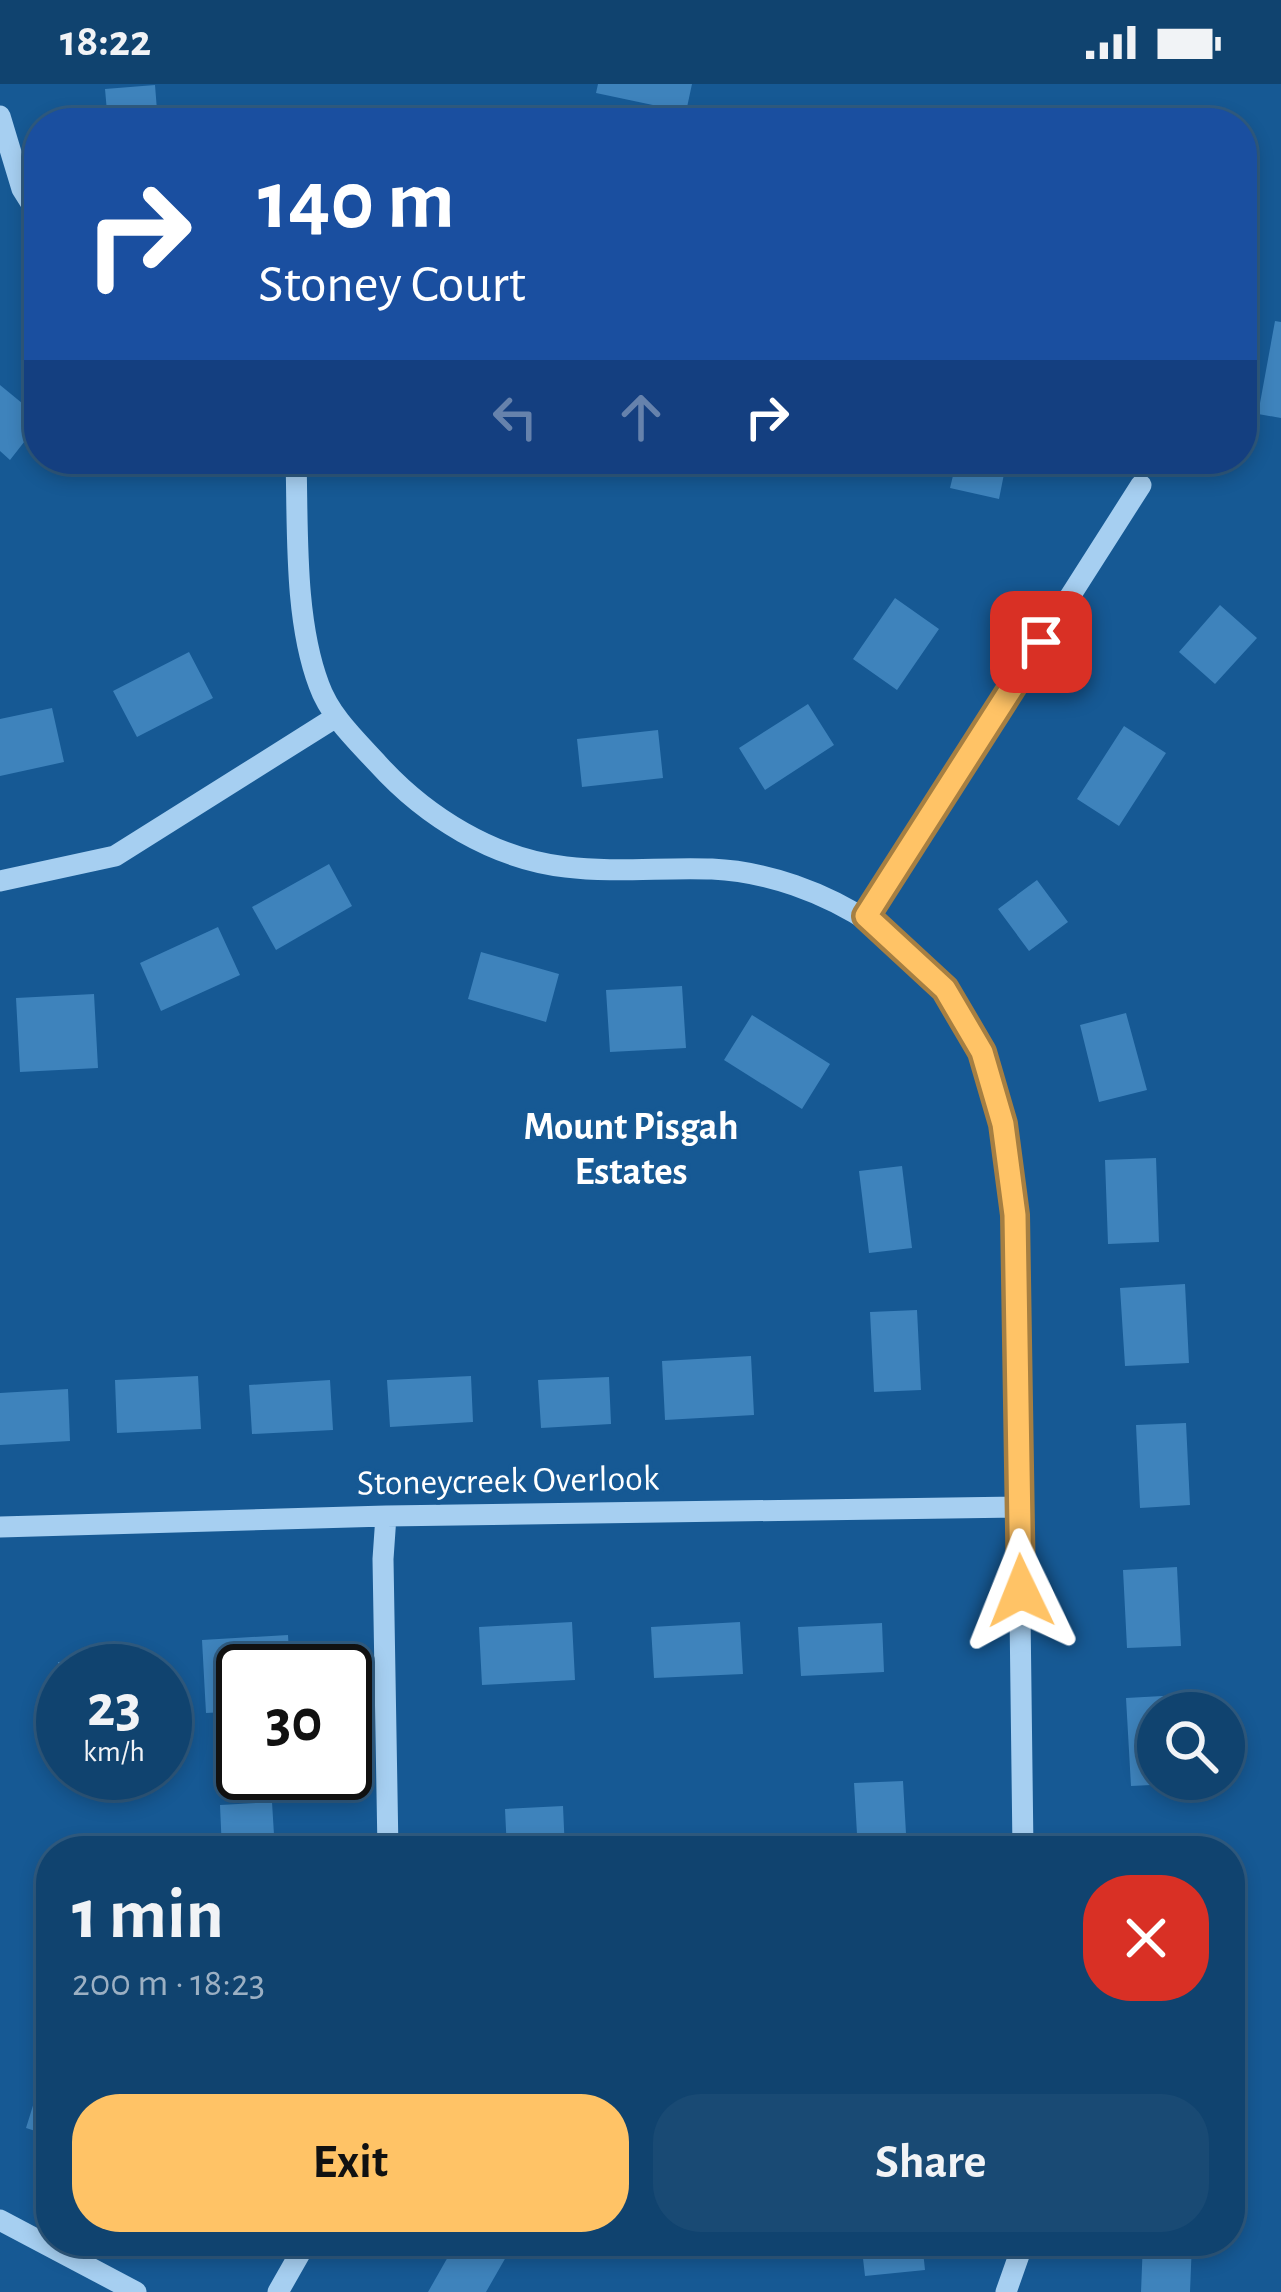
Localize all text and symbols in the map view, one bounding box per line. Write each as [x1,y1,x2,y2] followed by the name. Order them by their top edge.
[60,19,151,64] text: 18:22
[60,156,216,312] icon: right
[258,160,455,244] text: 140 m
[258,258,526,312] text: Stoney Court
[482,384,548,450] icon: left
[608,384,674,450] icon: ahead
[734,384,800,450] icon: right
[990,591,1092,693] pin
[1008,609,1074,675] icon: arrive
[524,1108,738,1192] district label: Mount Pisgah Estates
[356,1460,660,1502] street label: Stoneycreek Overlook
[958,1528,1084,1654] position arrow
[216,1644,372,1800] speed limit sign: 30
[87,1677,141,1737] text: 23
[1137,1692,1245,1800] map controls
[1137,1692,1245,1800] button: search
[83,1737,145,1767] text: km/h
[1083,1875,1209,2001] button: close
[72,1879,224,1951] text: 1 min
[72,1964,265,2003] text: 200 m · 18:23
[72,2094,629,2232] button: Exit
[653,2094,1209,2232] button: Share

